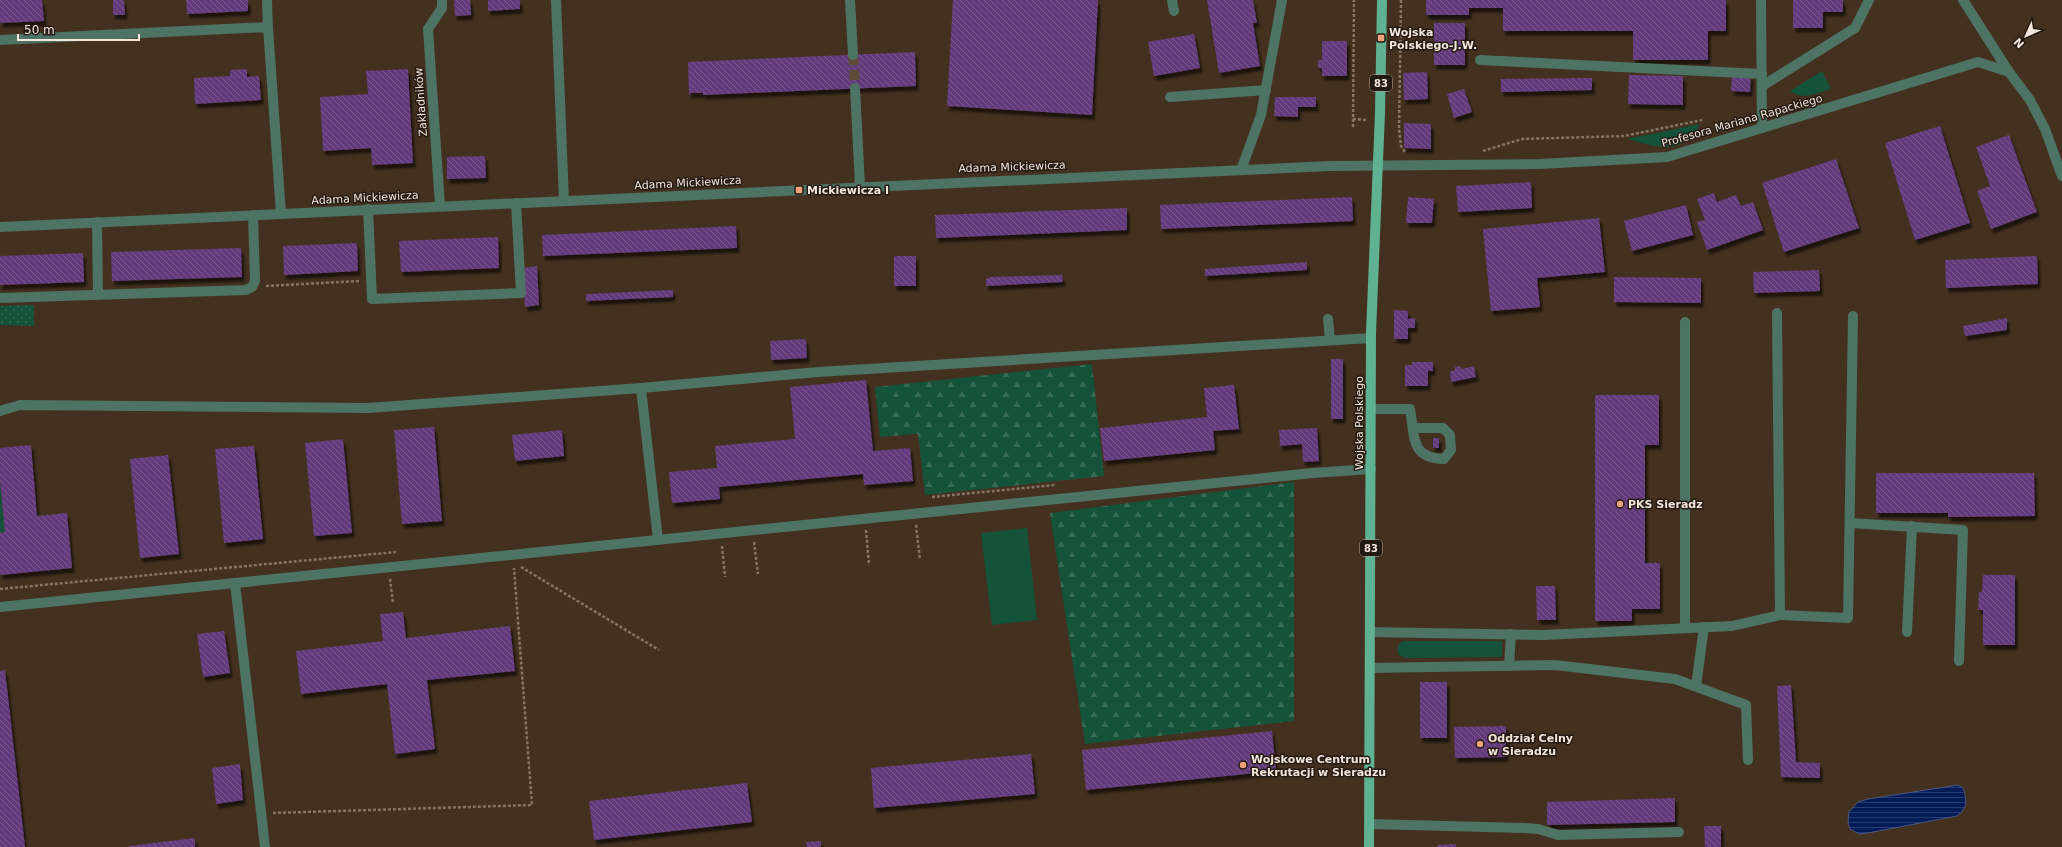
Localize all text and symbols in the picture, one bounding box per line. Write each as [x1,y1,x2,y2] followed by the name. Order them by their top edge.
[18,16,139,42] scale bar
[2006,16,2046,56] north arrow
[24,23,55,37] text: 50 m
[1389,26,1477,52] place label: Wojska Polskiego-J.W.
[1376,33,1386,43] marker: Wojska Polskiego-J.W.
[2011,35,2027,51] text: N
[412,67,430,137] street label: Zakładników
[1370,75,1392,91] road number: 83
[1660,92,1824,150] street label: Profesora Mariana Rapackiego
[958,159,1066,175] street label: Adama Mickiewicza
[634,174,742,192] street label: Adama Mickiewicza
[807,184,889,197] place label: Mickiewicza I
[794,185,804,195] marker: Mickiewicza I
[311,189,419,207] street label: Adama Mickiewicza
[1353,376,1366,470] street label: Wojska Polskiego
[1628,498,1703,511] place label: PKS Sieradz
[1615,499,1625,509] marker: PKS Sieradz
[1360,540,1382,556] road number: 83
[1488,732,1573,758] place label: Oddział Celny w Sieradzu
[1475,739,1485,749] marker: Oddział Celny w Sieradzu
[1251,753,1386,779] place label: Wojskowe Centrum Rekrutacji w Sieradzu
[1238,760,1248,770] marker: Wojskowe Centrum Rekrutacji w Sieradzu

